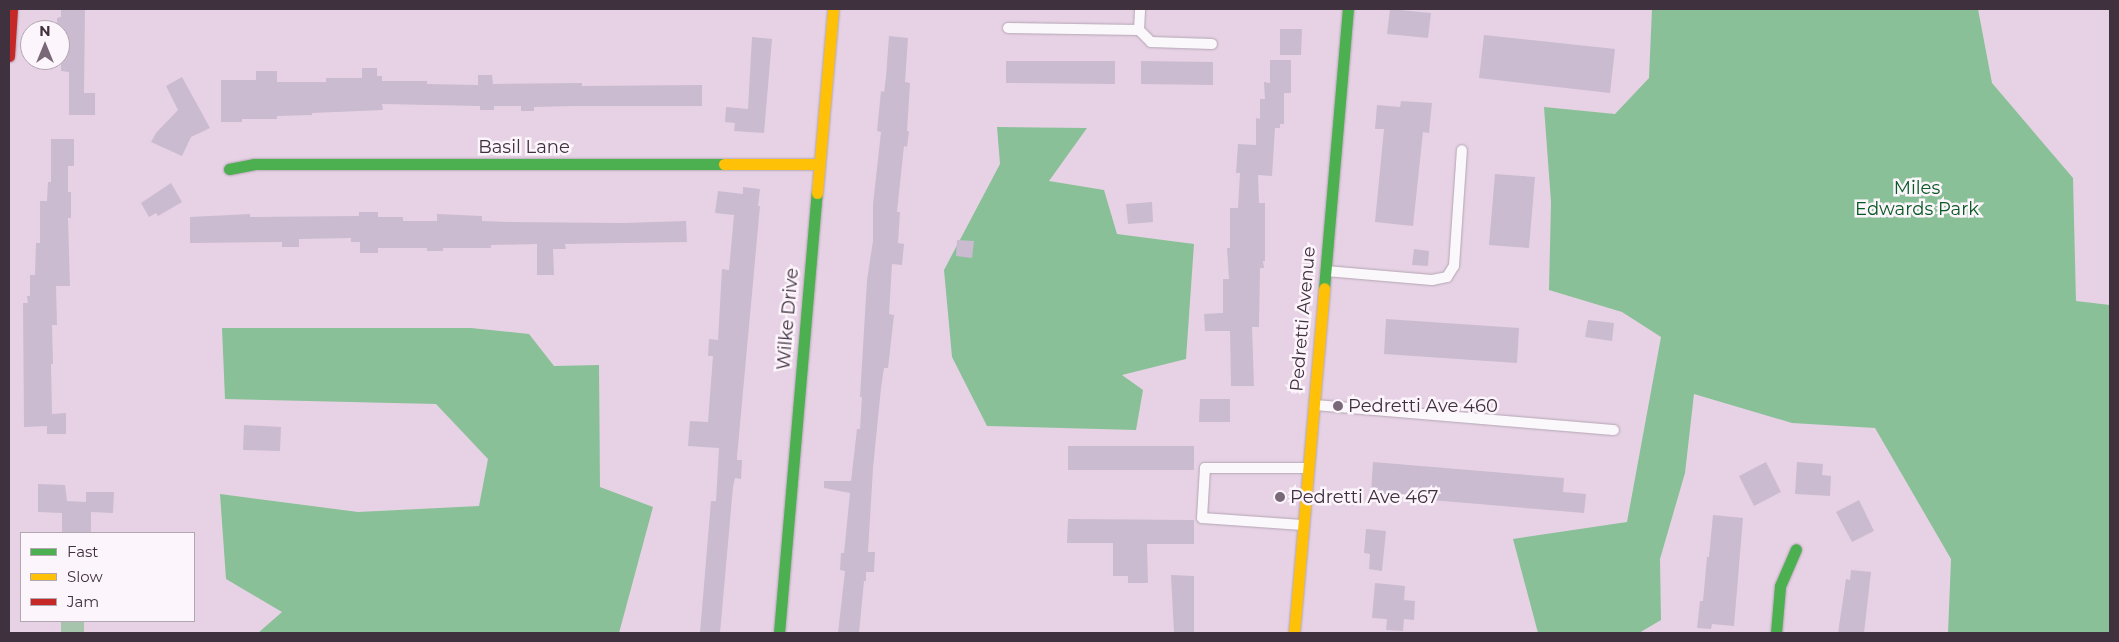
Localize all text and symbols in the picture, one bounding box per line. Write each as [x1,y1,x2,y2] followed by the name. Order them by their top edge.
[20,20,70,70] north arrow
[39,22,51,40] text: N
[478,136,570,158] street label: Basil Lane
[1855,178,1979,220] park label: Miles Edwards Park
[1286,246,1320,392] street label: Pedretti Avenue
[773,267,803,371] street label: Wilke Drive
[1348,395,1498,417] place label: Pedretti Ave 460
[1332,400,1344,412] marker: Pedretti Ave 460
[1290,486,1438,508] place label: Pedretti Ave 467
[1274,491,1286,503] marker: Pedretti Ave 467
[20,532,195,622] legend
[67,542,98,561] text: Fast
[67,567,103,586] text: Slow
[67,592,99,611] text: Jam

